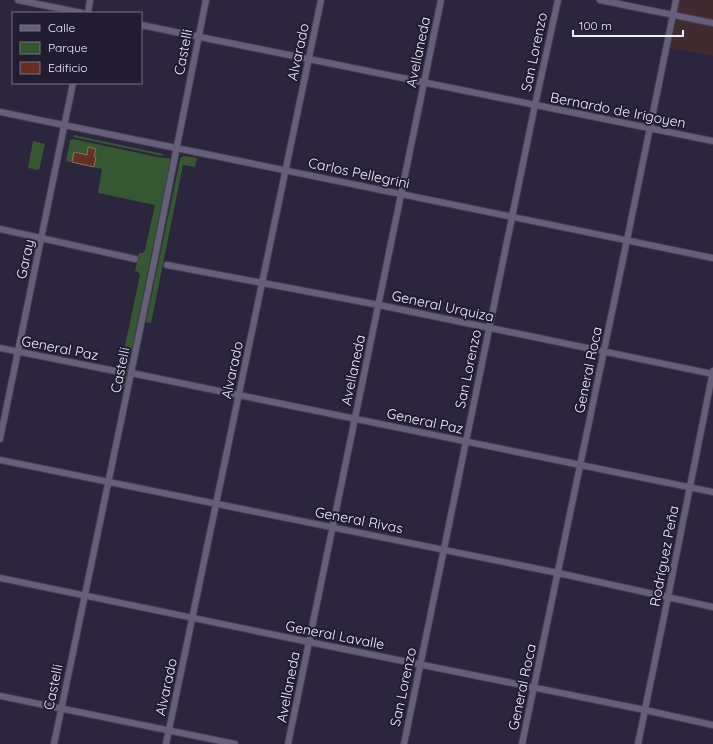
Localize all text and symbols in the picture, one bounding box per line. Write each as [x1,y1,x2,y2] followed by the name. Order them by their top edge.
[517,11,551,93] street label: San Lorenzo
[12,12,142,84] legend
[573,12,683,38] scale bar
[402,15,434,89] street label: Avellaneda
[579,18,612,33] text: 100 m
[48,20,76,35] text: Calle
[283,22,313,82] street label: Alvarado
[170,28,196,76] street label: Castelli
[48,40,88,55] text: Parque
[48,60,88,75] text: Edificio
[549,88,687,132] street label: Bernardo de Irigoyen
[307,153,411,193] street label: Carlos Pellegrini
[12,238,38,280] street label: Garay
[390,286,496,326] street label: General Urquiza
[570,325,606,415] street label: General Roca
[451,328,485,410] street label: San Lorenzo
[20,332,100,364] street label: General Paz
[337,333,369,407] street label: Avellaneda
[217,340,247,400] street label: Alvarado
[106,346,134,394] street label: Castelli
[385,404,465,438] street label: General Paz
[314,503,404,537] street label: General Rivas
[645,504,683,608] street label: Rodríguez Peña
[284,617,386,653] street label: General Lavalle
[504,642,540,732] street label: General Roca
[386,646,420,728] street label: San Lorenzo
[272,650,304,724] street label: Avellaneda
[151,657,181,717] street label: Alvarado
[39,663,67,711] street label: Castelli

